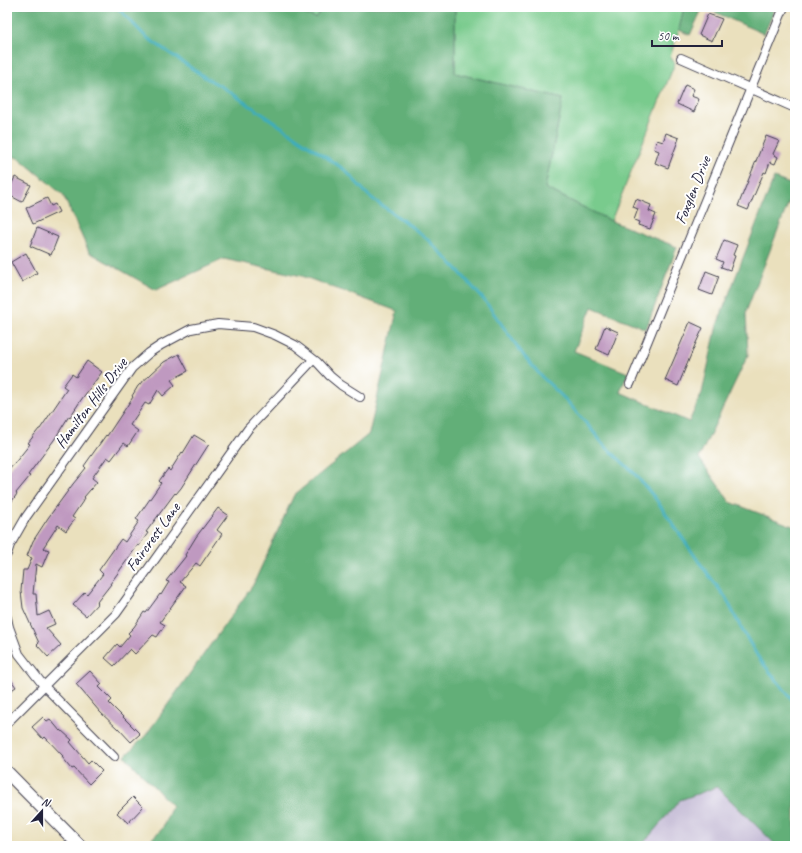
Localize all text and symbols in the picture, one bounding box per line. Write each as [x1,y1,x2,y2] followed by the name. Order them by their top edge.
[652,22,722,48] scale bar
[658,28,680,44] text: 50 m
[670,152,716,227] street label: Foxglen Drive
[50,352,133,452] street label: Hamilton Hills Drive
[121,497,186,575] street label: Faircrest Lane
[22,791,62,831] north arrow
[40,794,53,810] text: N

